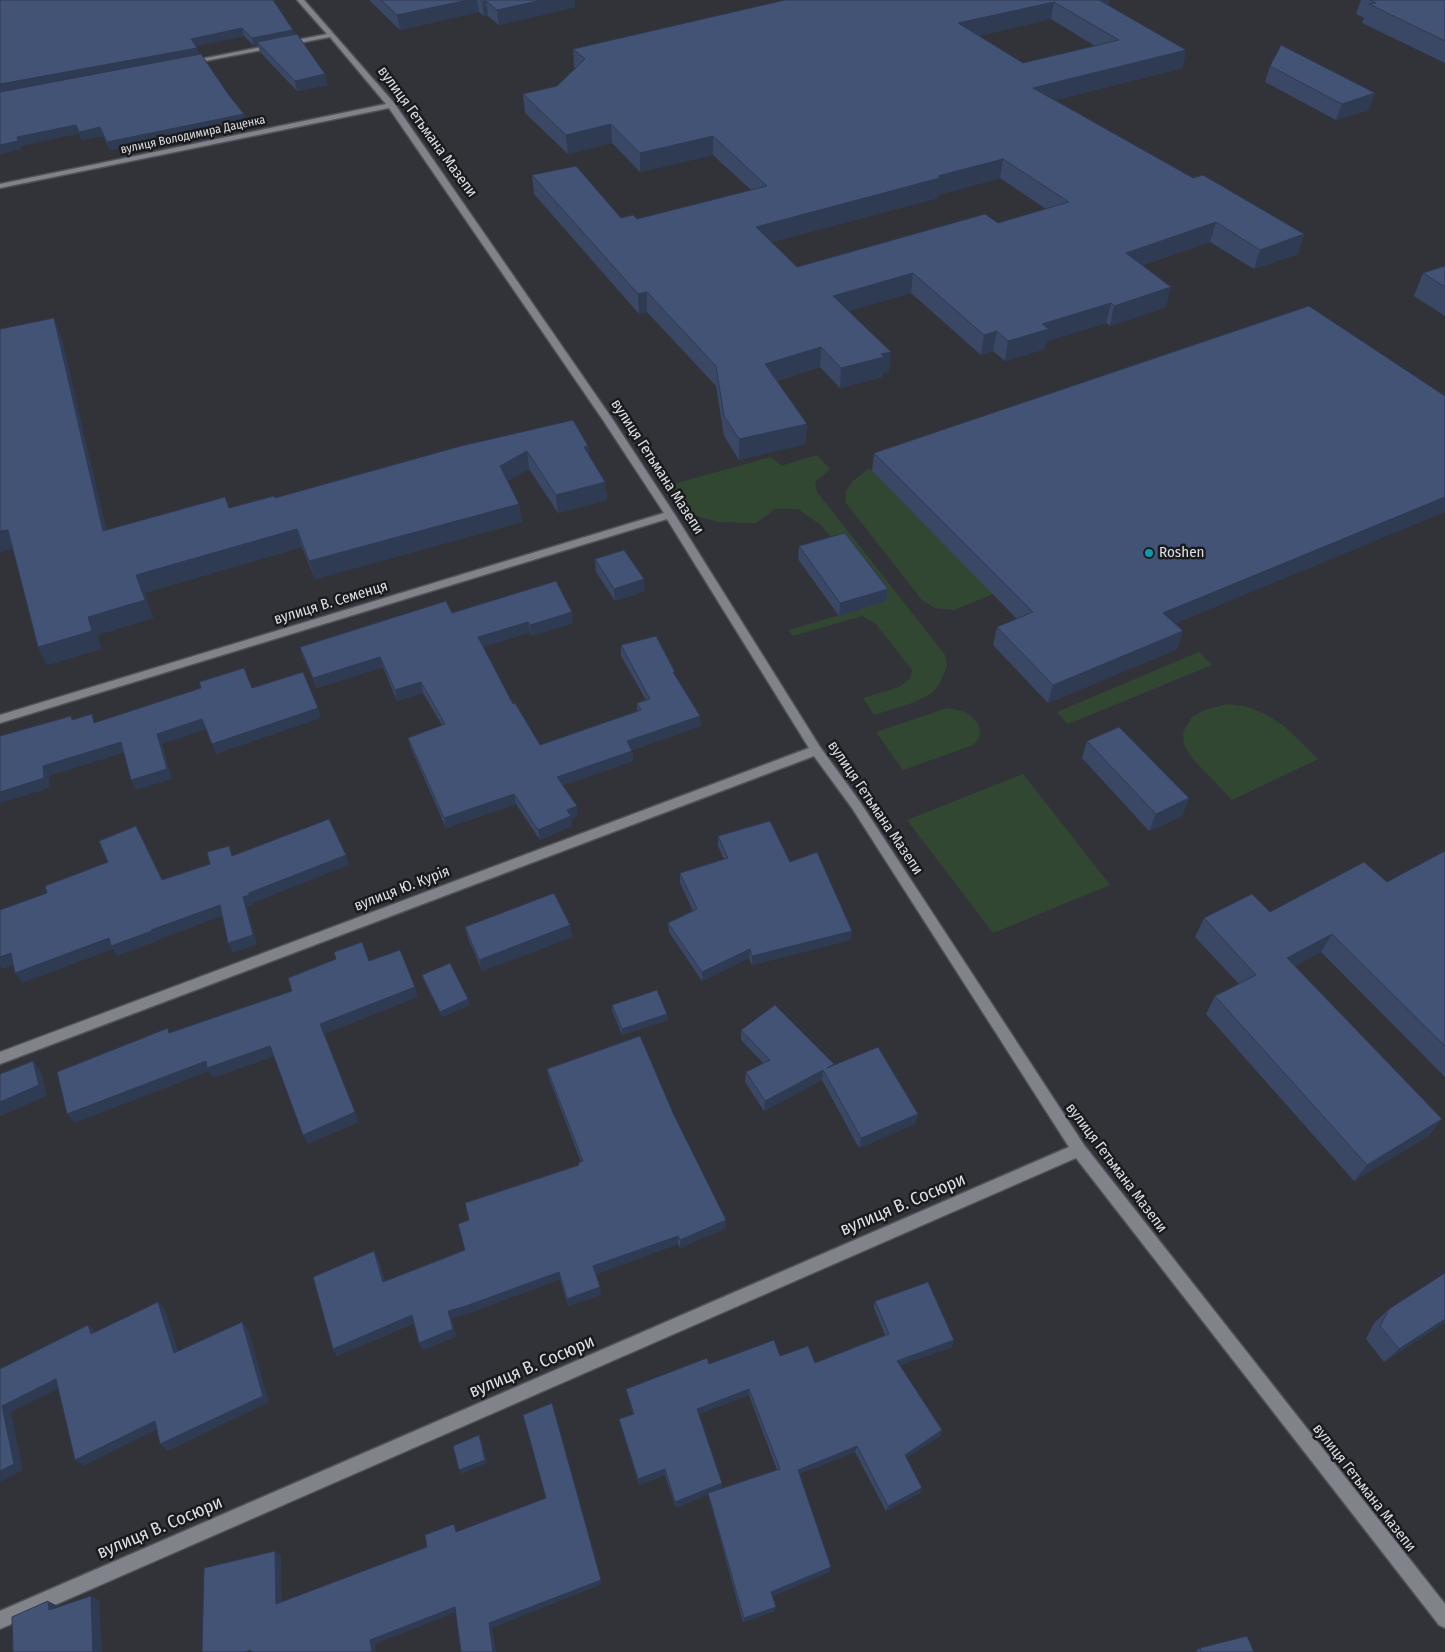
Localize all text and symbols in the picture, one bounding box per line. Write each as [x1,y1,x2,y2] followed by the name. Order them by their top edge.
[373,63,481,201] street label: вулиця Гетьмана Мазепи
[119,113,267,157] street label: вулиця Володимира Даценка
[607,396,707,538] street label: вулиця Гетьмана Мазепи
[1159,544,1204,562] place label: Roshen
[1143,547,1155,559] marker: Roshen
[272,577,390,629] street label: вулиця В. Семенця
[824,738,926,878] street label: вулиця Гетьмана Мазепи
[352,863,452,915] street label: вулиця Ю. Курія
[1061,1100,1171,1236] street label: вулиця Гетьмана Мазепи
[837,1169,969,1241] street label: вулиця В. Сосюри
[466,1331,598,1403] street label: вулиця В. Сосюри
[1308,1420,1420,1556] street label: вулиця Гетьмана Мазепи
[94,1492,226,1564] street label: вулиця В. Сосюри

